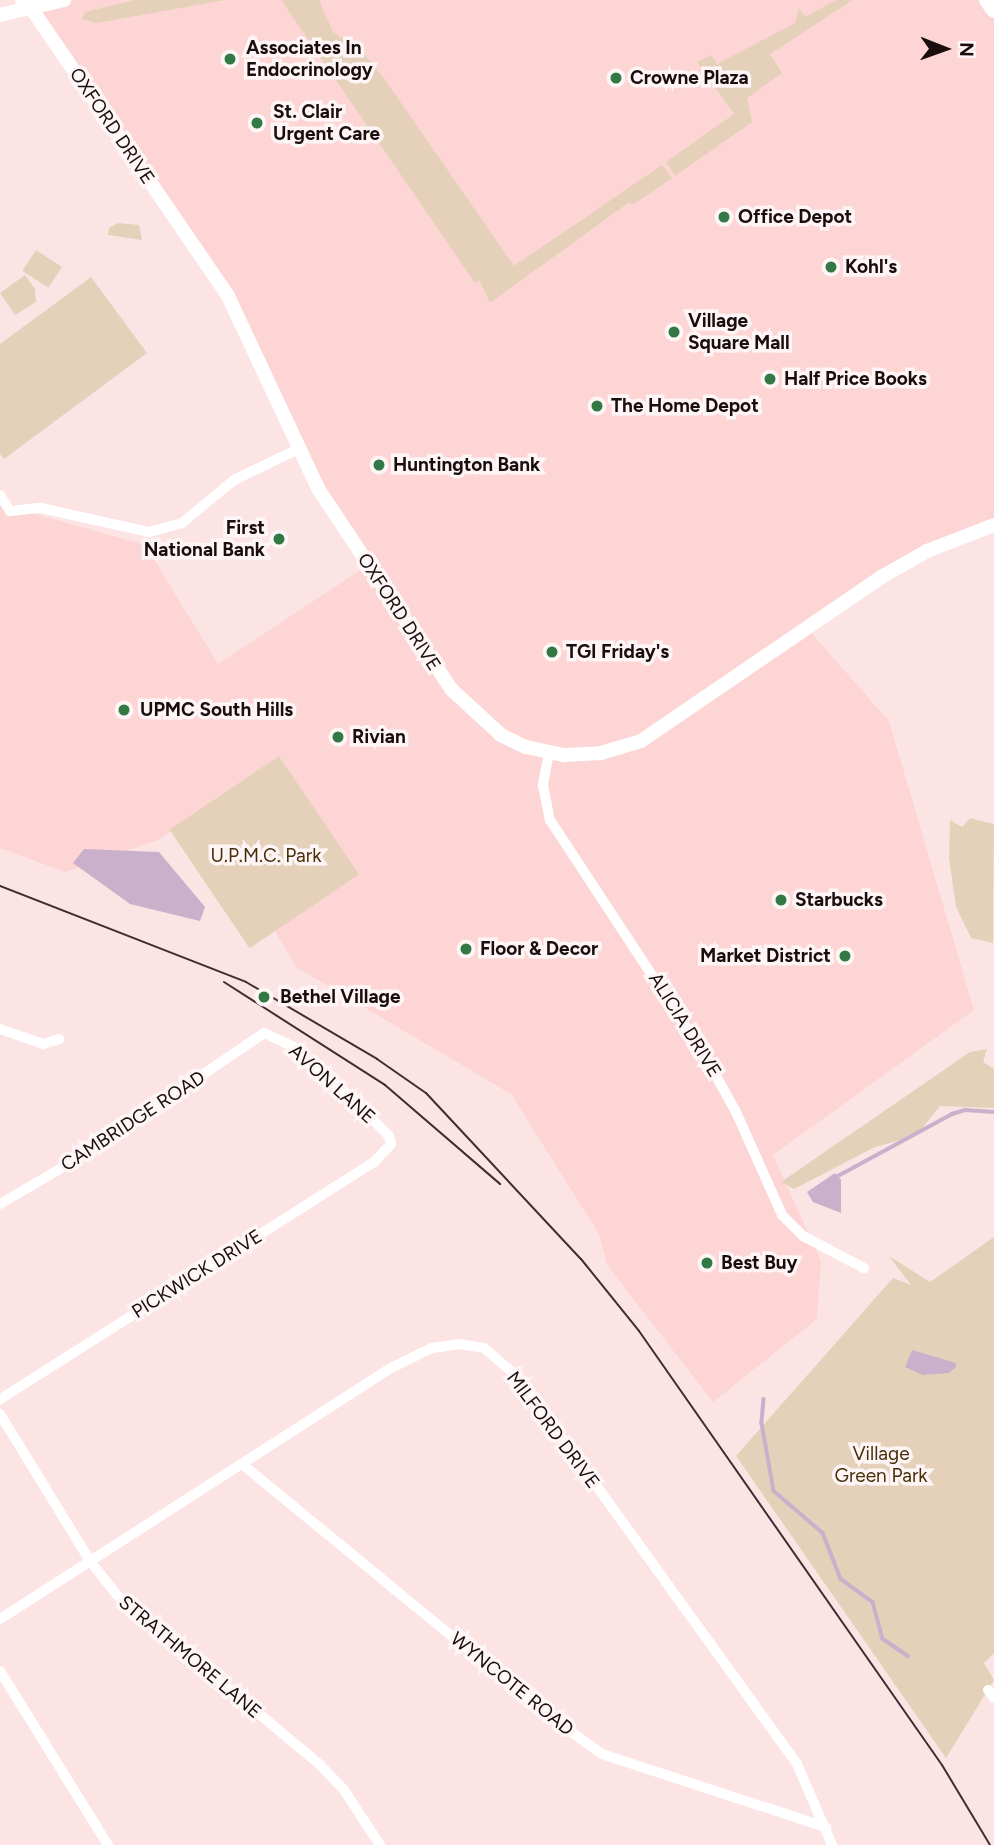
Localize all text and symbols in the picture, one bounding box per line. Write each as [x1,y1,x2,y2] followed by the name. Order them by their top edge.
[910,14,980,84] north arrow
[246,37,373,81] place label: Associates In Endocrinology
[955,42,978,57] text: N
[220,49,240,69] marker: Associates In Endocrinology
[65,63,159,189] street label: OXFORD DRIVE
[630,67,749,89] place label: Crowne Plaza
[608,70,624,86] marker: Crowne Plaza
[273,101,380,145] place label: St. Clair Urgent Care
[247,113,267,133] marker: St. Clair Urgent Care
[738,206,852,228] place label: Office Depot
[716,209,732,225] marker: Office Depot
[845,256,897,278] place label: Kohl's
[823,259,839,275] marker: Kohl's
[688,310,790,354] place label: Village Square Mall
[666,324,682,340] marker: Village Square Mall
[784,368,927,390] place label: Half Price Books
[762,371,778,387] marker: Half Price Books
[611,395,759,417] place label: The Home Depot
[589,398,605,414] marker: The Home Depot
[393,454,540,476] place label: Huntington Bank
[371,457,387,473] marker: Huntington Bank
[144,517,265,561] place label: First National Bank
[271,531,287,547] marker: First National Bank
[352,549,446,675] street label: OXFORD DRIVE
[566,641,669,663] place label: TGI Friday's
[544,644,560,660] marker: TGI Friday's
[140,699,293,721] place label: UPMC South Hills
[114,700,134,720] marker: UPMC South Hills
[352,726,406,748] place label: Rivian
[330,729,346,745] marker: Rivian
[211,845,321,867] park label: U.P.M.C. Park
[795,889,883,911] place label: Starbucks
[773,892,789,908] marker: Starbucks
[480,938,598,960] place label: Floor & Decor
[458,941,474,957] marker: Floor & Decor
[700,945,831,967] place label: Market District
[837,948,853,964] marker: Market District
[644,969,726,1081] street label: ALICIA DRIVE
[280,986,400,1008] place label: Bethel Village
[254,987,274,1007] marker: Bethel Village
[284,1039,380,1129] street label: AVON LANE
[57,1066,209,1176] street label: CAMBRIDGE ROAD
[128,1225,266,1323] street label: PICKWICK DRIVE
[721,1252,798,1274] place label: Best Buy
[699,1255,715,1271] marker: Best Buy
[502,1367,604,1493] street label: MILFORD DRIVE
[834,1443,928,1487] park label: Village Green Park
[114,1591,266,1723] street label: STRATHMORE LANE
[446,1627,578,1741] street label: WYNCOTE ROAD

